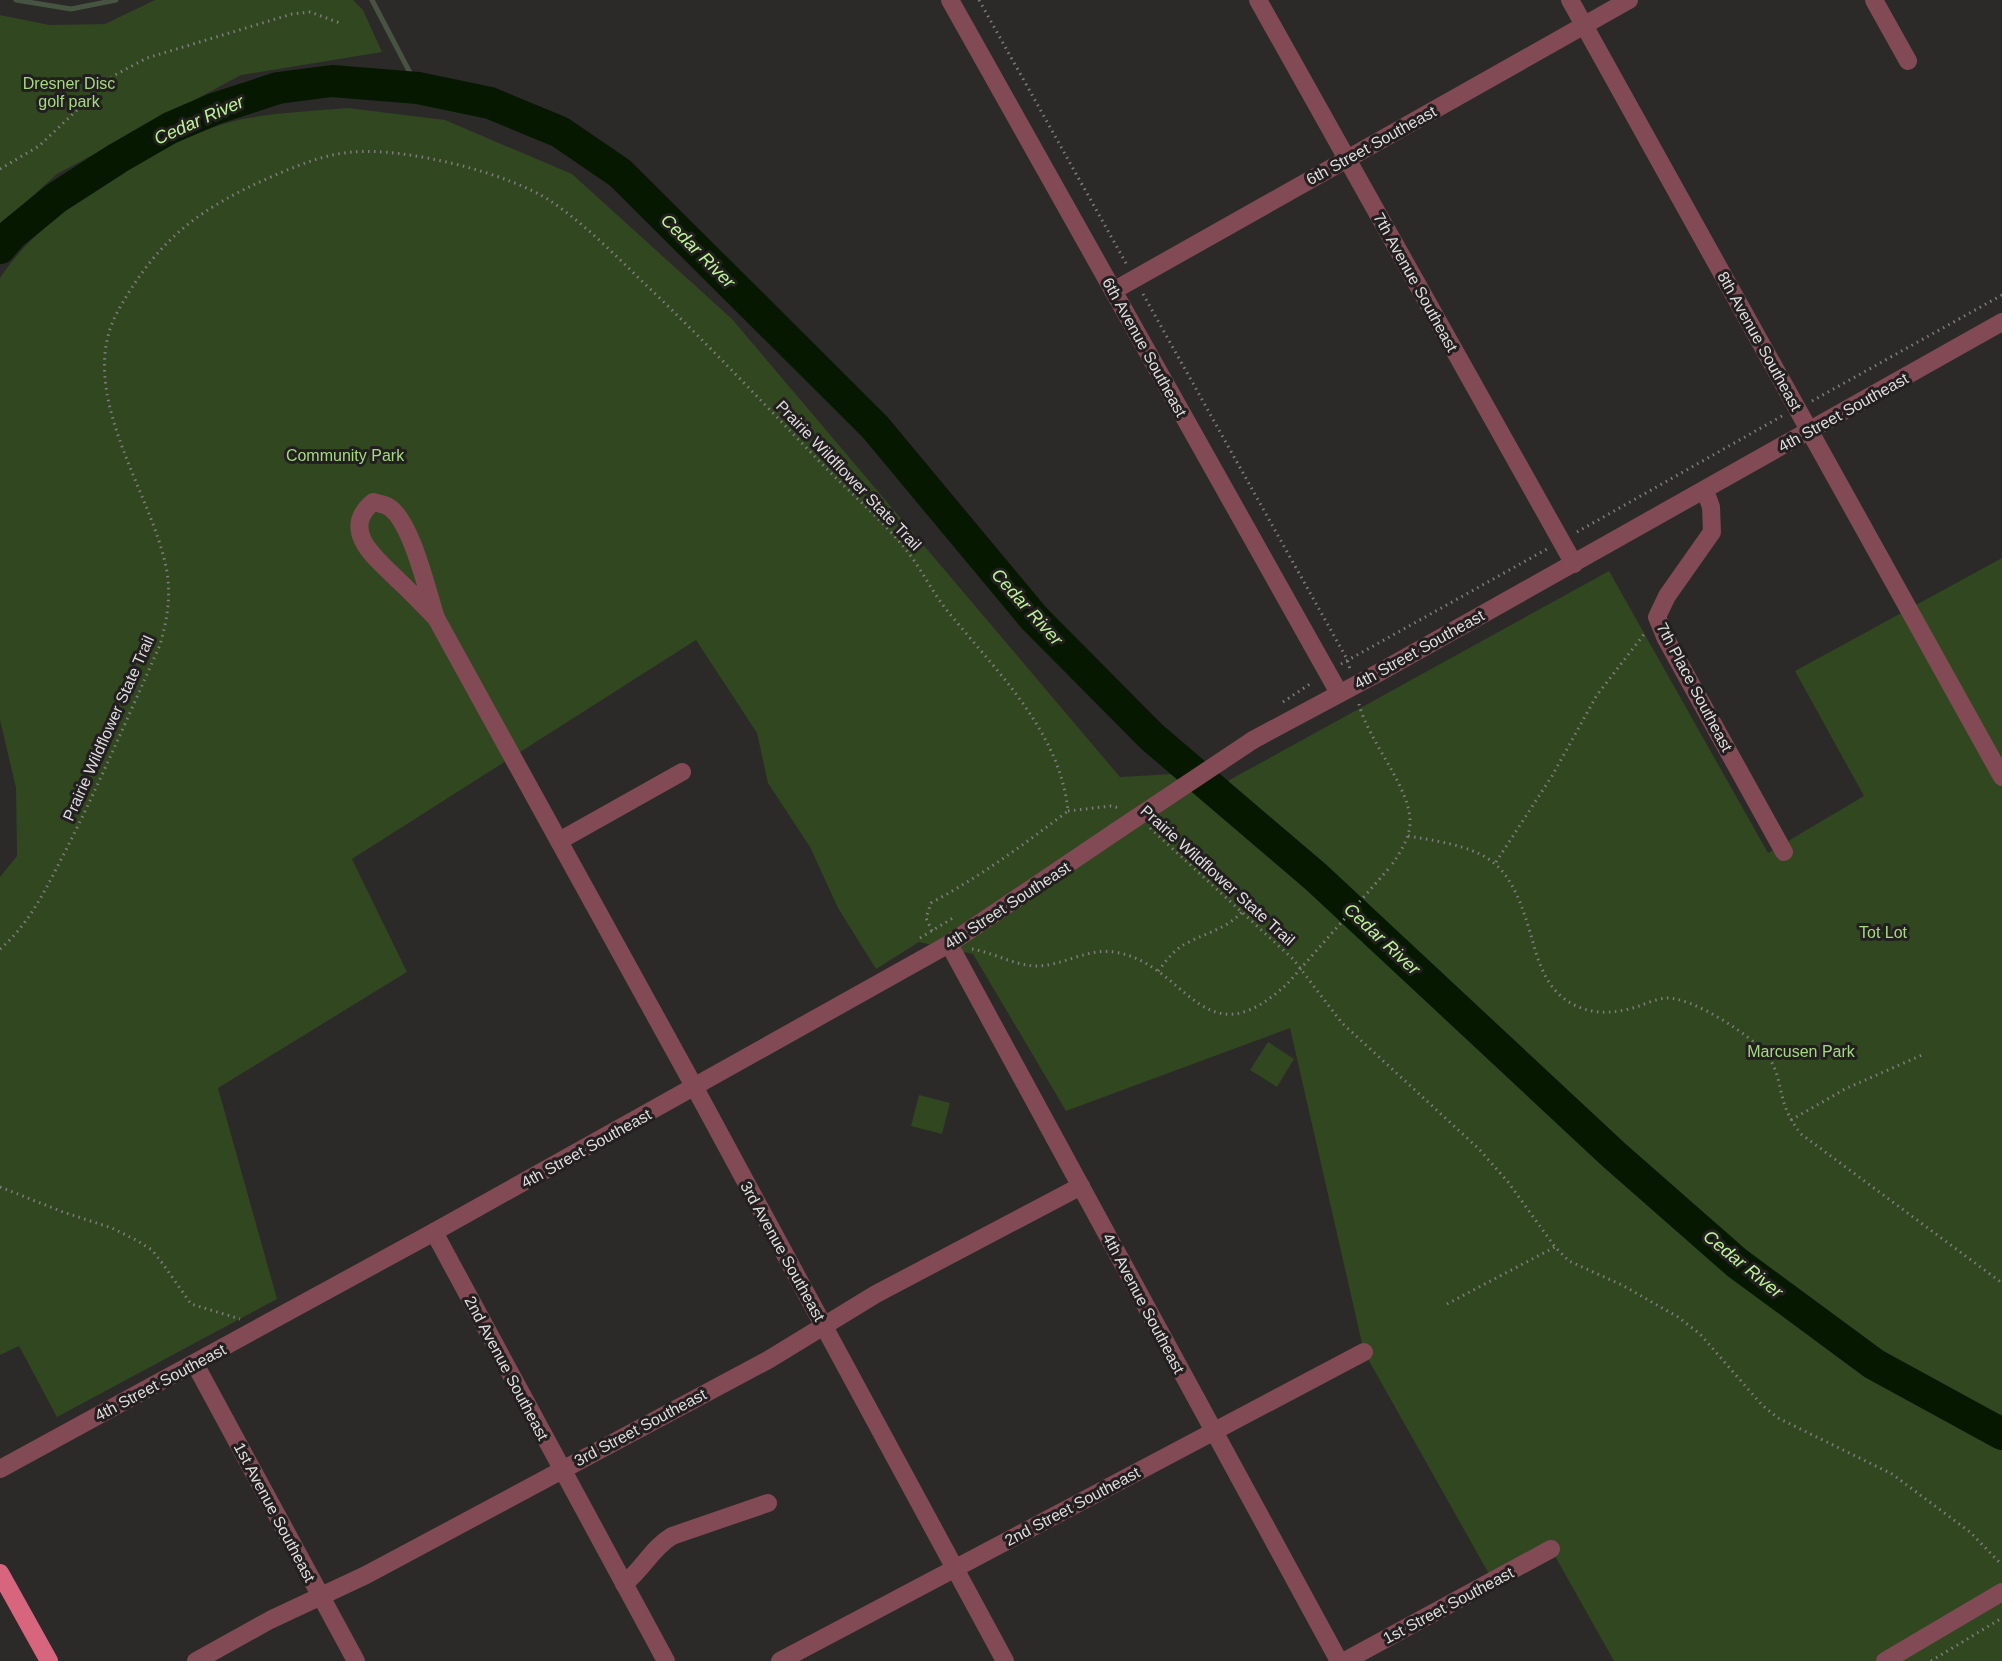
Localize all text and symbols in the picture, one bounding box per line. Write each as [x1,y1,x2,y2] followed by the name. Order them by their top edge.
[23,75,115,110] park label: Dresner Disc golf park
[151,91,248,149] water label: Cedar River
[1303,102,1440,188] street label: 6th Street Southeast
[657,210,740,293] water label: Cedar River
[1370,210,1461,355] street label: 7th Avenue Southeast
[1714,269,1805,414] street label: 8th Avenue Southeast
[1099,275,1190,420] street label: 6th Avenue Southeast
[1775,369,1912,455] street label: 4th Street Southeast
[773,397,925,554] street label: Prairie Wildflower State Trail
[286,447,405,464] park label: Community Park
[987,565,1067,650] water label: Cedar River
[1351,606,1488,692] street label: 4th Street Southeast
[1653,620,1736,755] street label: 7th Place Southeast
[60,633,157,823] street label: Prairie Wildflower State Trail
[1137,802,1298,949] street label: Prairie Wildflower State Trail
[941,858,1074,952] street label: 4th Street Southeast
[1340,899,1425,980] water label: Cedar River
[1859,924,1908,941] park label: Tot Lot
[1747,1043,1856,1060] park label: Marcusen Park
[518,1105,655,1191] street label: 4th Street Southeast
[737,1178,828,1325] street label: 3rd Avenue Southeast
[1699,1226,1787,1303] water label: Cedar River
[1099,1230,1188,1377] street label: 4th Avenue Southeast
[461,1293,552,1444] street label: 2nd Avenue Southeast
[92,1340,229,1424] street label: 4th Street Southeast
[571,1385,710,1469] street label: 3rd Street Southeast
[231,1440,319,1585] street label: 1st Avenue Southeast
[1002,1463,1143,1549] street label: 2nd Street Southeast
[1380,1564,1517,1647] street label: 1st Street Southeast

